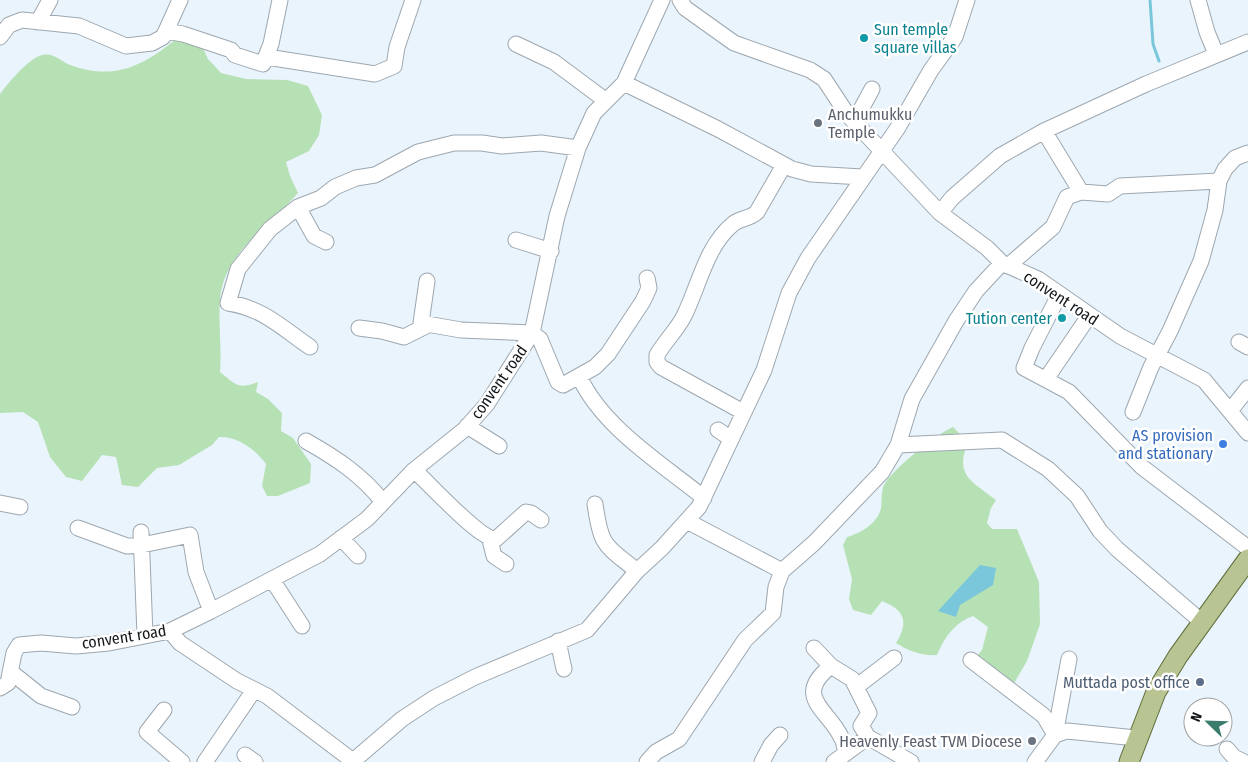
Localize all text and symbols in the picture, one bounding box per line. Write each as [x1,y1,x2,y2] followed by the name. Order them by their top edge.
[874,20,957,57] place label: Sun temple square villas
[858,32,870,44] marker: Sun temple square villas
[828,105,912,142] place label: Anchumukku Temple
[812,117,824,129] marker: Anchumukku Temple
[1020,267,1102,329] street label: convent road
[966,309,1052,328] place label: Tution center
[1056,312,1068,324] marker: Tution center
[467,342,531,422] street label: convent road
[1118,426,1214,463] place label: AS provision and stationary
[1217,438,1229,450] marker: AS provision and stationary
[80,621,168,653] street label: convent road
[1063,673,1190,692] place label: Muttada post office
[1194,676,1206,688] marker: Muttada post office
[1183,697,1233,747] north arrow
[1187,710,1206,724] text: N
[839,732,1022,751] place label: Heavenly Feast TVM Diocese
[1026,735,1038,747] marker: Heavenly Feast TVM Diocese

